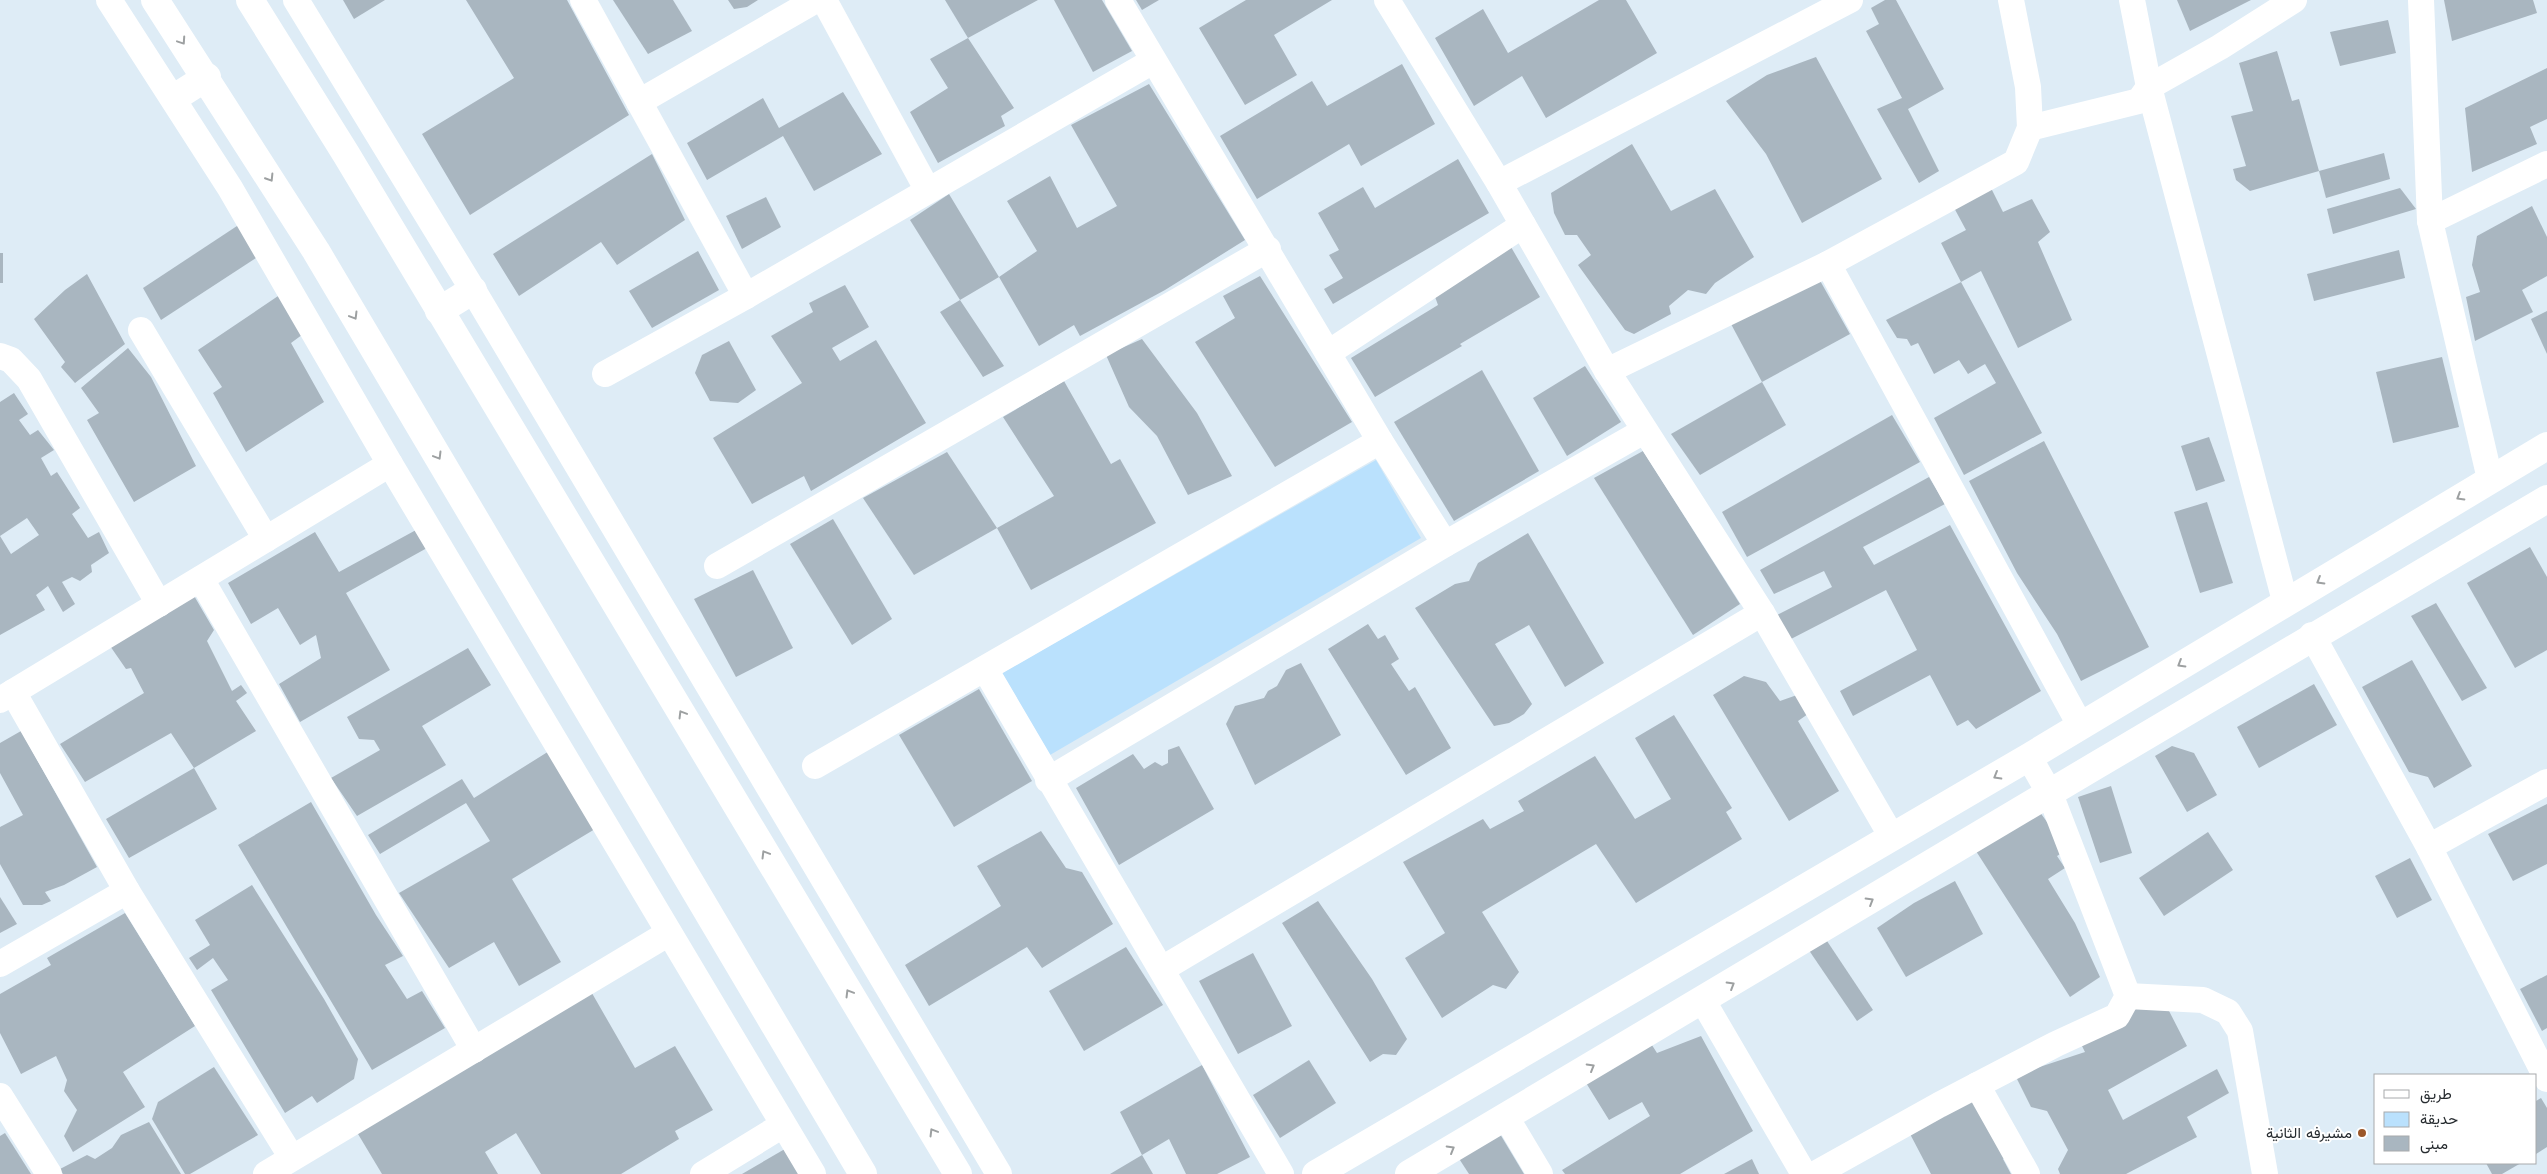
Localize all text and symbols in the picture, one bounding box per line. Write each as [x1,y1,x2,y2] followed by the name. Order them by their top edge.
[176,35,186,44] one-way arrow
[263,172,273,181] one-way arrow
[348,311,358,320] one-way arrow
[431,451,441,460] one-way arrow
[2456,491,2465,501] one-way arrow
[2317,574,2326,584] one-way arrow
[2177,658,2186,668] one-way arrow
[678,711,688,720] one-way arrow
[1993,769,2002,779] one-way arrow
[762,850,772,859] one-way arrow
[1865,898,1874,908] one-way arrow
[1726,981,1735,991] one-way arrow
[846,989,856,998] one-way arrow
[1586,1064,1595,1074] one-way arrow
[2374,1074,2537,1164] legend
[2420,1085,2452,1104] text: طريق
[2420,1110,2458,1128] text: حديقة
[2266,1124,2352,1142] place label: مشيرفه الثانية
[2356,1127,2368,1139] marker: مشيرفه الثانية
[929,1129,939,1138] one-way arrow
[2420,1135,2448,1154] text: مبنى
[1445,1146,1454,1156] one-way arrow

